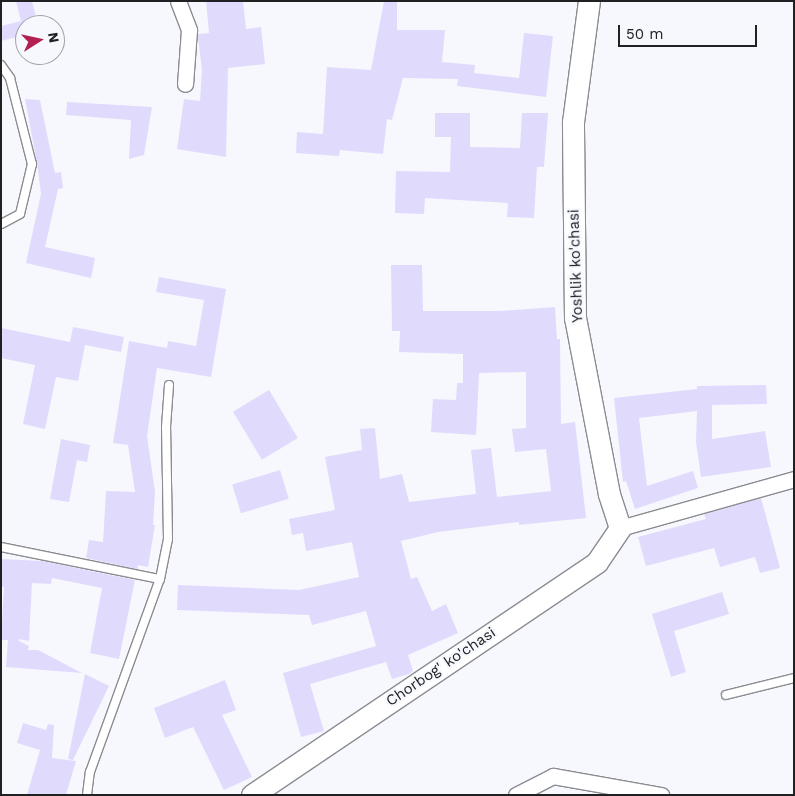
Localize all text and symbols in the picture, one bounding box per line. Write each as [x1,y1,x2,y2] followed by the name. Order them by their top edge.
[15,15,65,65] north arrow
[620,15,759,47] scale bar
[626,25,663,43] text: 50 m
[45,31,63,44] text: N
[565,209,587,323] street label: Yoshlik ko'chasi
[383,624,499,710] street label: Chorbog' ko'chasi

